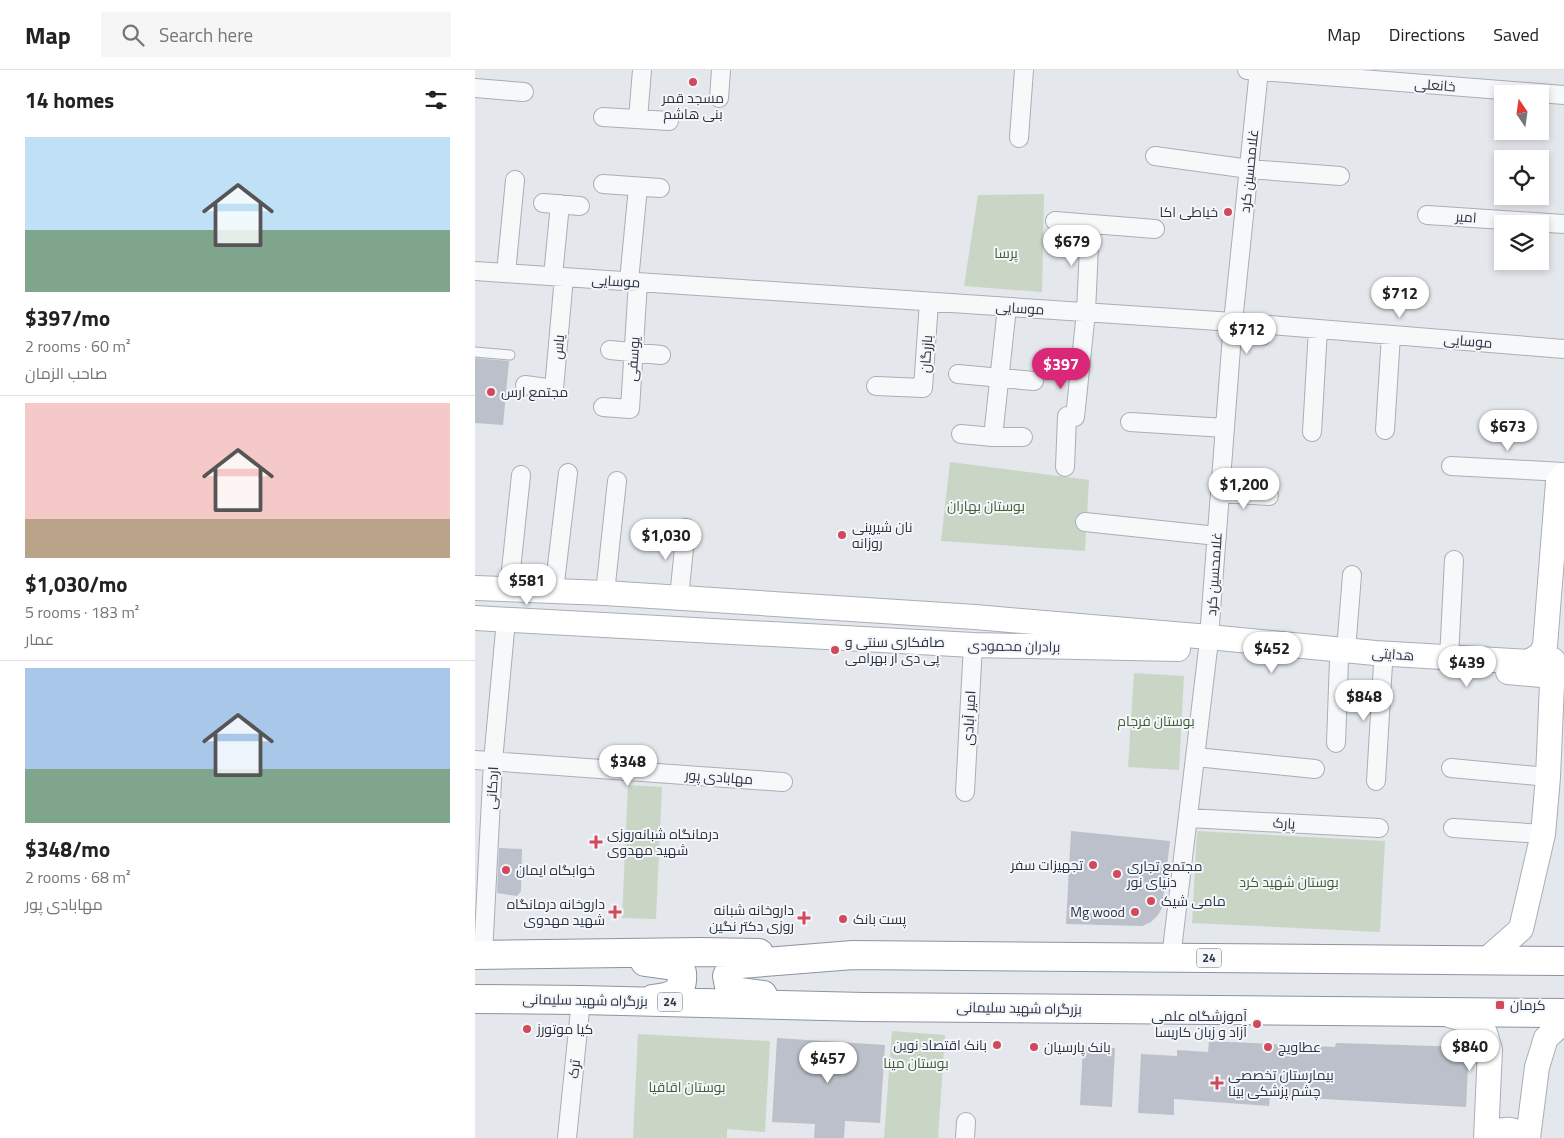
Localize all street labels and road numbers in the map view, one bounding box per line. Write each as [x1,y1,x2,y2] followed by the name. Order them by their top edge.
[1414,73,1456,96] street label: خانعلی
[1234,128,1263,214] street label: غلامحسین کرد
[1454,205,1477,228] street label: امیر
[591,268,641,293] street label: موسایی
[995,295,1045,320] street label: موسایی
[1443,328,1493,353] street label: موسایی
[546,333,569,360] street label: یاس
[914,334,937,374] street label: بازرگان
[620,336,645,382] street label: یوسفی
[1200,531,1227,617] street label: غلامحسین کرد
[968,634,1060,657] street label: برادران محمودی
[1371,642,1415,665] street label: هدایتی
[957,690,980,746] street label: امیر آبادی
[683,764,754,789] street label: مهابادی پور
[480,766,503,810] street label: اردکانی
[1272,811,1296,834] street label: پارک
[1197,948,1221,968] road number: 24
[522,988,648,1011] street label: بزرگراه شهید سلیمانی
[657,992,683,1012] road number: 24
[956,996,1082,1019] street label: بزرگراه شهید سلیمانی
[562,1058,585,1079] street label: ترک

